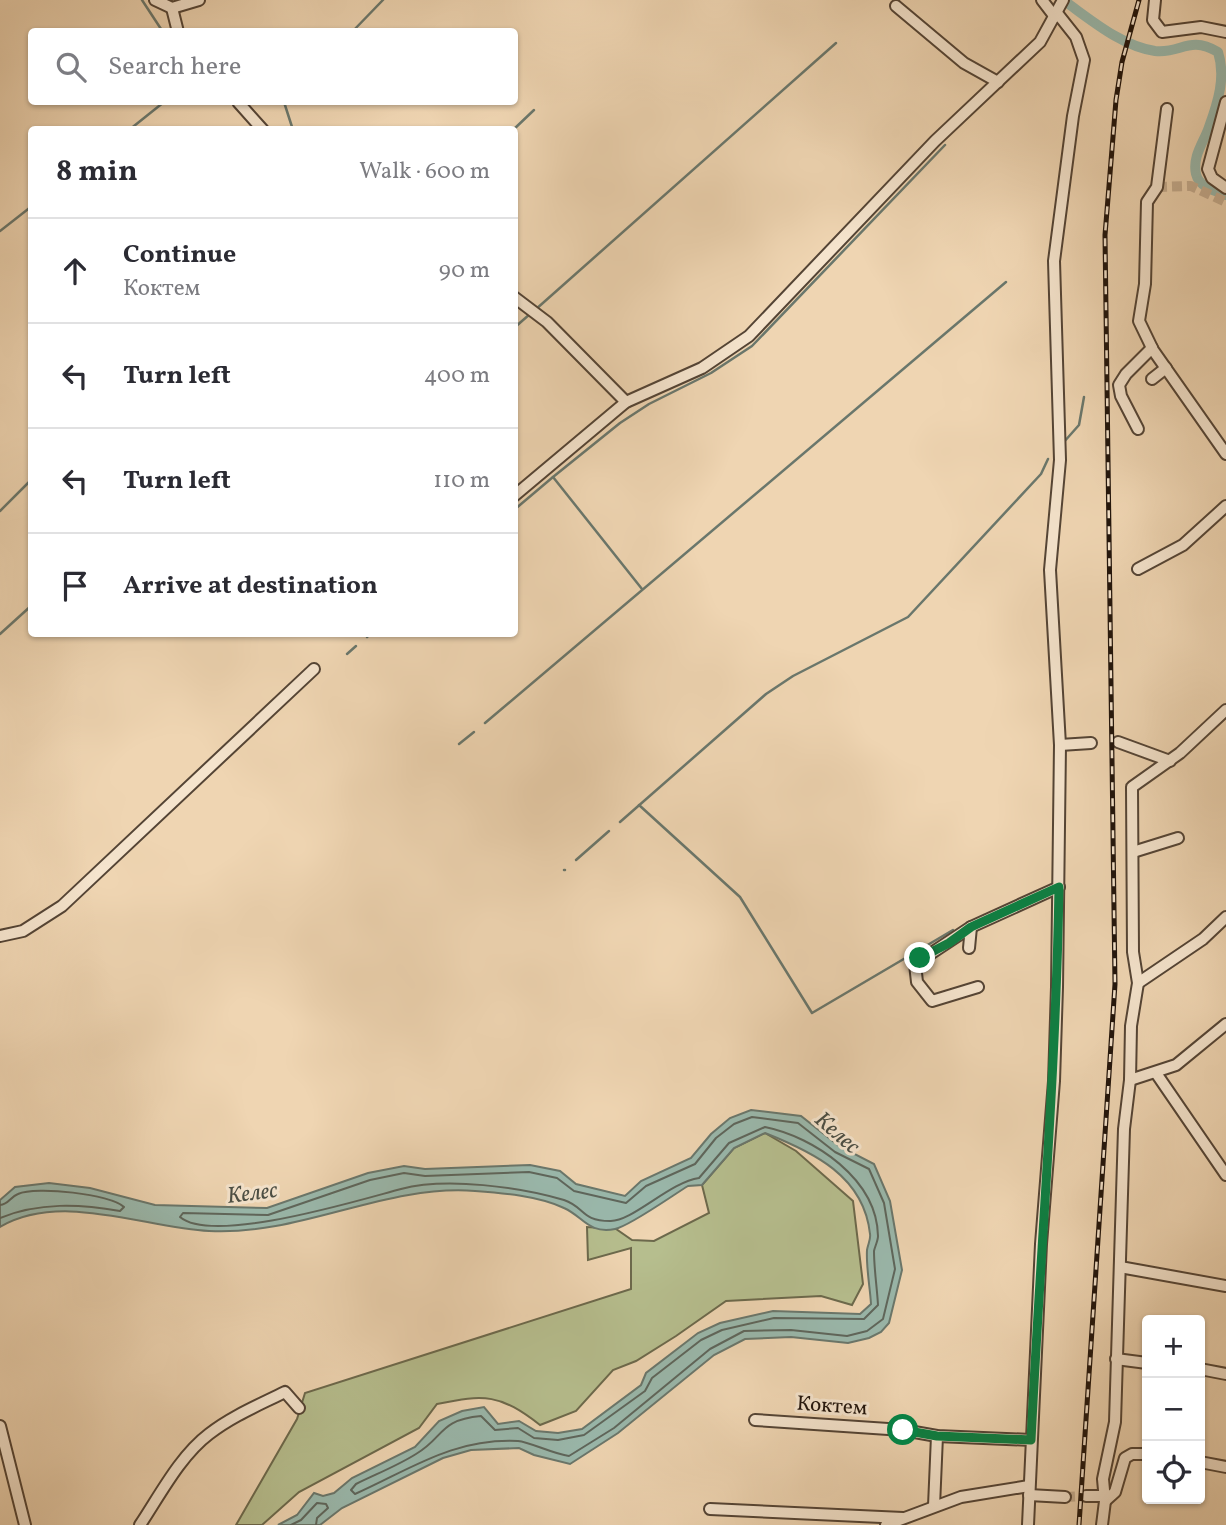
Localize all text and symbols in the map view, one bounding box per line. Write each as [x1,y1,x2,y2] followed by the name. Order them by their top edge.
[28,28,518,105] search box
[52,48,90,86] icon: search
[108,49,241,85] text: Search here
[56,151,138,193] text: 8 min
[359,156,490,188] text: Walk · 600 m
[123,237,236,273] text: Continue
[56,252,94,290] icon: ahead
[439,255,490,287] text: 90 m
[123,273,200,305] text: Коктем
[56,357,94,395] icon: left
[123,358,231,394] text: Turn left
[424,360,490,392] text: 400 m
[56,462,94,500] icon: left
[123,463,231,499] text: Turn left
[433,465,490,497] text: 110 m
[56,567,94,605] icon: arrive
[123,568,378,604] text: Arrive at destination
[904,942,935,973] route end
[807,1105,867,1163] water label: Келес
[225,1175,280,1213] water label: Келес
[1142,1315,1205,1504] map controls
[1142,1315,1205,1378] button: +
[1142,1378,1205,1441] button: −
[796,1390,868,1423] street label: Коктем
[887,1414,918,1445] route start
[1142,1441,1205,1504] button: locate

